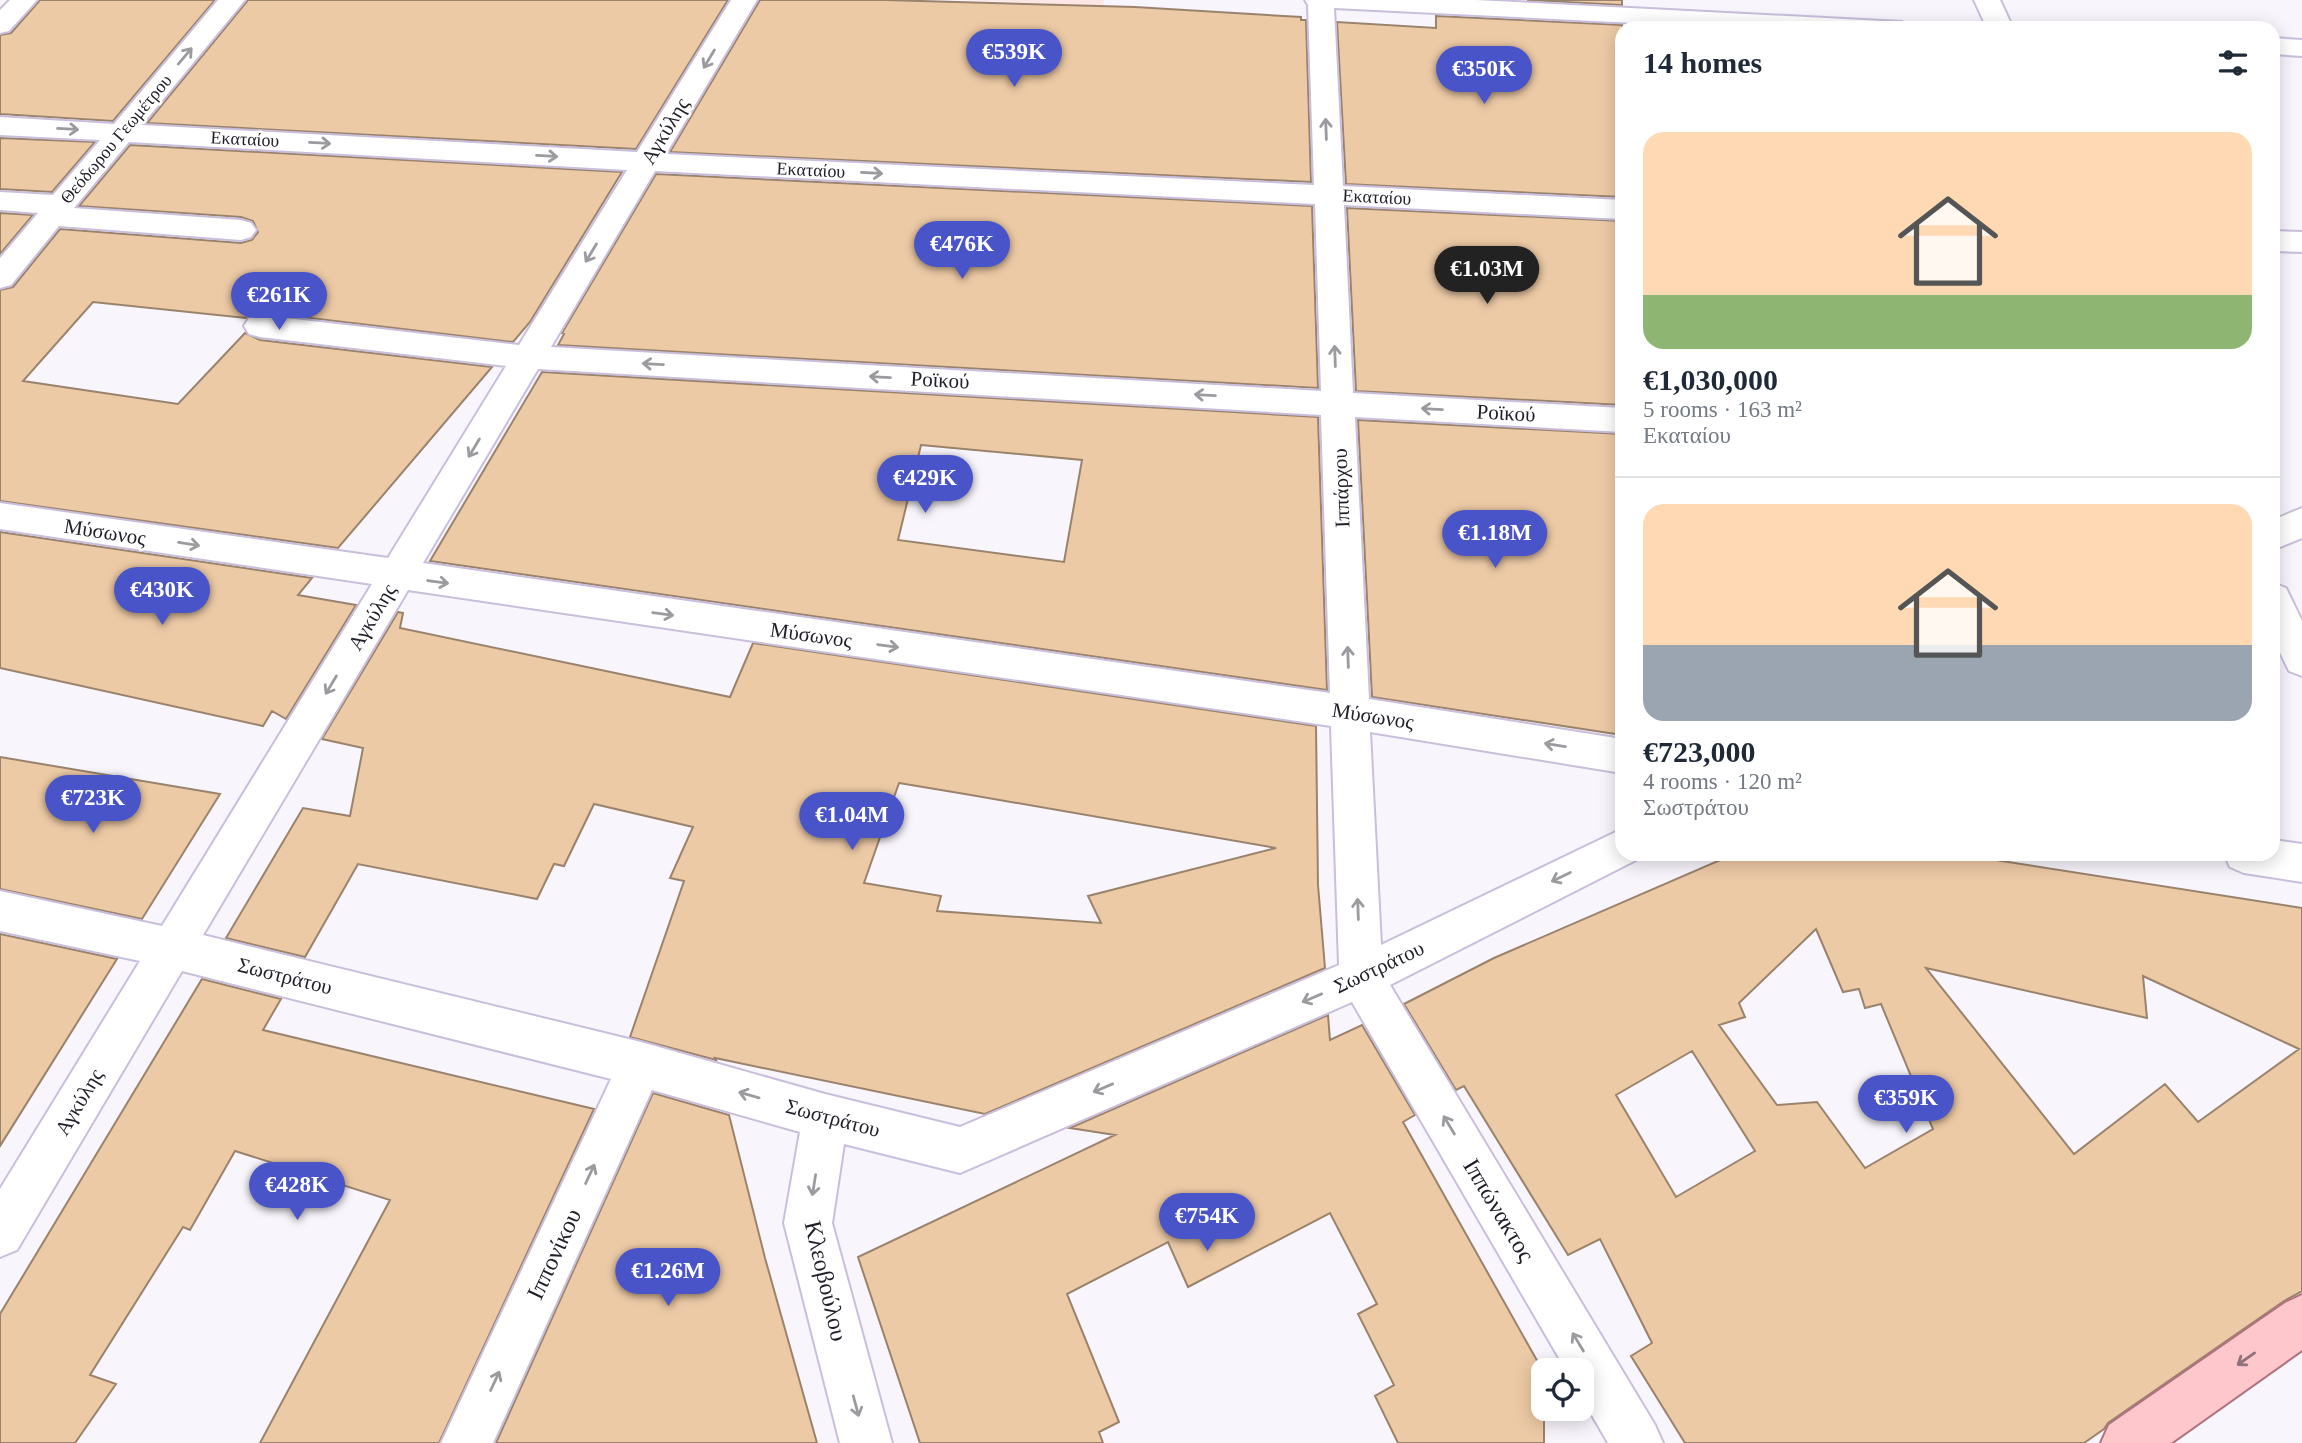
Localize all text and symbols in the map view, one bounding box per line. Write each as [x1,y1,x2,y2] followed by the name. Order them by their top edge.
[965,29,1063,89] pin: €539K
[982,39,1046,64] text: €539K
[2214,44,2252,82] icon: filters
[1435,46,1533,106] pin: €350K
[1643,46,1762,79] text: 14 homes
[177,48,193,66] one-way arrow
[702,48,716,68] one-way arrow
[1452,56,1516,81] text: €350K
[56,70,176,208] street label: Θεόδωρου Γεωμέτρου
[636,93,695,169] street label: Αγκύλης
[1319,117,1332,140] one-way arrow
[56,123,79,136] one-way arrow
[210,127,280,151] street label: Εκαταίου
[308,137,331,150] one-way arrow
[535,150,558,163] one-way arrow
[776,158,846,182] street label: Εκαταίου
[860,167,883,180] one-way arrow
[1885,178,2011,304] icon: home
[1342,185,1412,209] street label: Εκαταίου
[913,222,1011,281] pin: €476K
[930,231,994,256] text: €476K
[584,243,598,263] one-way arrow
[1430,246,1544,306] pin: €1.03M
[1450,256,1524,281] text: €1.03M
[230,272,328,332] pin: €261K
[247,282,311,307] text: €261K
[1329,345,1342,368] one-way arrow
[641,357,664,370] one-way arrow
[1643,363,1778,396] text: €1,030,000
[910,366,970,394] street label: Ροϊκού
[869,370,892,383] one-way arrow
[1193,389,1216,402] one-way arrow
[1643,397,1802,422] text: 5 rooms · 163 m²
[1476,399,1536,427] street label: Ροϊκού
[1421,402,1444,415] one-way arrow
[1643,423,1731,448] text: Εκαταίου
[467,438,481,458] one-way arrow
[1328,448,1354,528] street label: Ιππάρχου
[876,456,974,515] pin: €429K
[893,465,957,490] text: €429K
[1438,510,1552,570] pin: €1.18M
[62,514,148,550] street label: Μύσωνος
[1458,520,1532,545] text: €1.18M
[177,538,200,551] one-way arrow
[1885,550,2011,676] icon: home
[113,568,211,627] pin: €430K
[426,575,449,588] one-way arrow
[130,577,194,602] text: €430K
[343,579,402,655] street label: Αγκύλης
[651,608,674,621] one-way arrow
[768,617,854,653] street label: Μύσωνος
[876,640,899,653] one-way arrow
[1341,646,1354,669] one-way arrow
[324,674,338,694] one-way arrow
[1330,698,1416,734] street label: Μύσωνος
[1643,735,1756,768] text: €723,000
[1544,738,1567,751] one-way arrow
[1643,769,1802,794] text: 4 rooms · 120 m²
[44,776,142,835] pin: €723K
[61,785,125,810] text: €723K
[795,792,909,852] pin: €1.04M
[1643,795,1749,820] text: Σωστράτου
[815,802,889,827] text: €1.04M
[1551,871,1572,885] one-way arrow
[1351,897,1364,920] one-way arrow
[1330,936,1428,998] street label: Σωστράτου
[235,953,335,999] street label: Σωστράτου
[1302,992,1323,1005] one-way arrow
[50,1064,109,1140] street label: Αγκύλης
[1857,1076,1955,1135] pin: €359K
[1093,1082,1115,1095] one-way arrow
[1874,1085,1938,1110] text: €359K
[738,1088,760,1101] one-way arrow
[783,1094,883,1142] street label: Σωστράτου
[1442,1116,1456,1136] one-way arrow
[1458,1154,1540,1266] street label: Ιππώνακτος
[248,1162,346,1222] pin: €428K
[584,1164,597,1185] one-way arrow
[265,1172,329,1197] text: €428K
[807,1173,820,1196] one-way arrow
[1158,1194,1256,1253] pin: €754K
[1175,1203,1239,1228] text: €754K
[522,1205,586,1303] street label: Ιππονίκου
[800,1218,852,1344] street label: Κλεοβούλου
[611,1248,725,1308] pin: €1.26M
[631,1258,705,1283] text: €1.26M
[1570,1333,1584,1353] one-way arrow
[2237,1352,2256,1366] one-way arrow
[1531,1358,1594,1421] map controls
[1531,1358,1594,1421] button: locate
[489,1371,503,1392] one-way arrow
[850,1394,863,1416] one-way arrow

